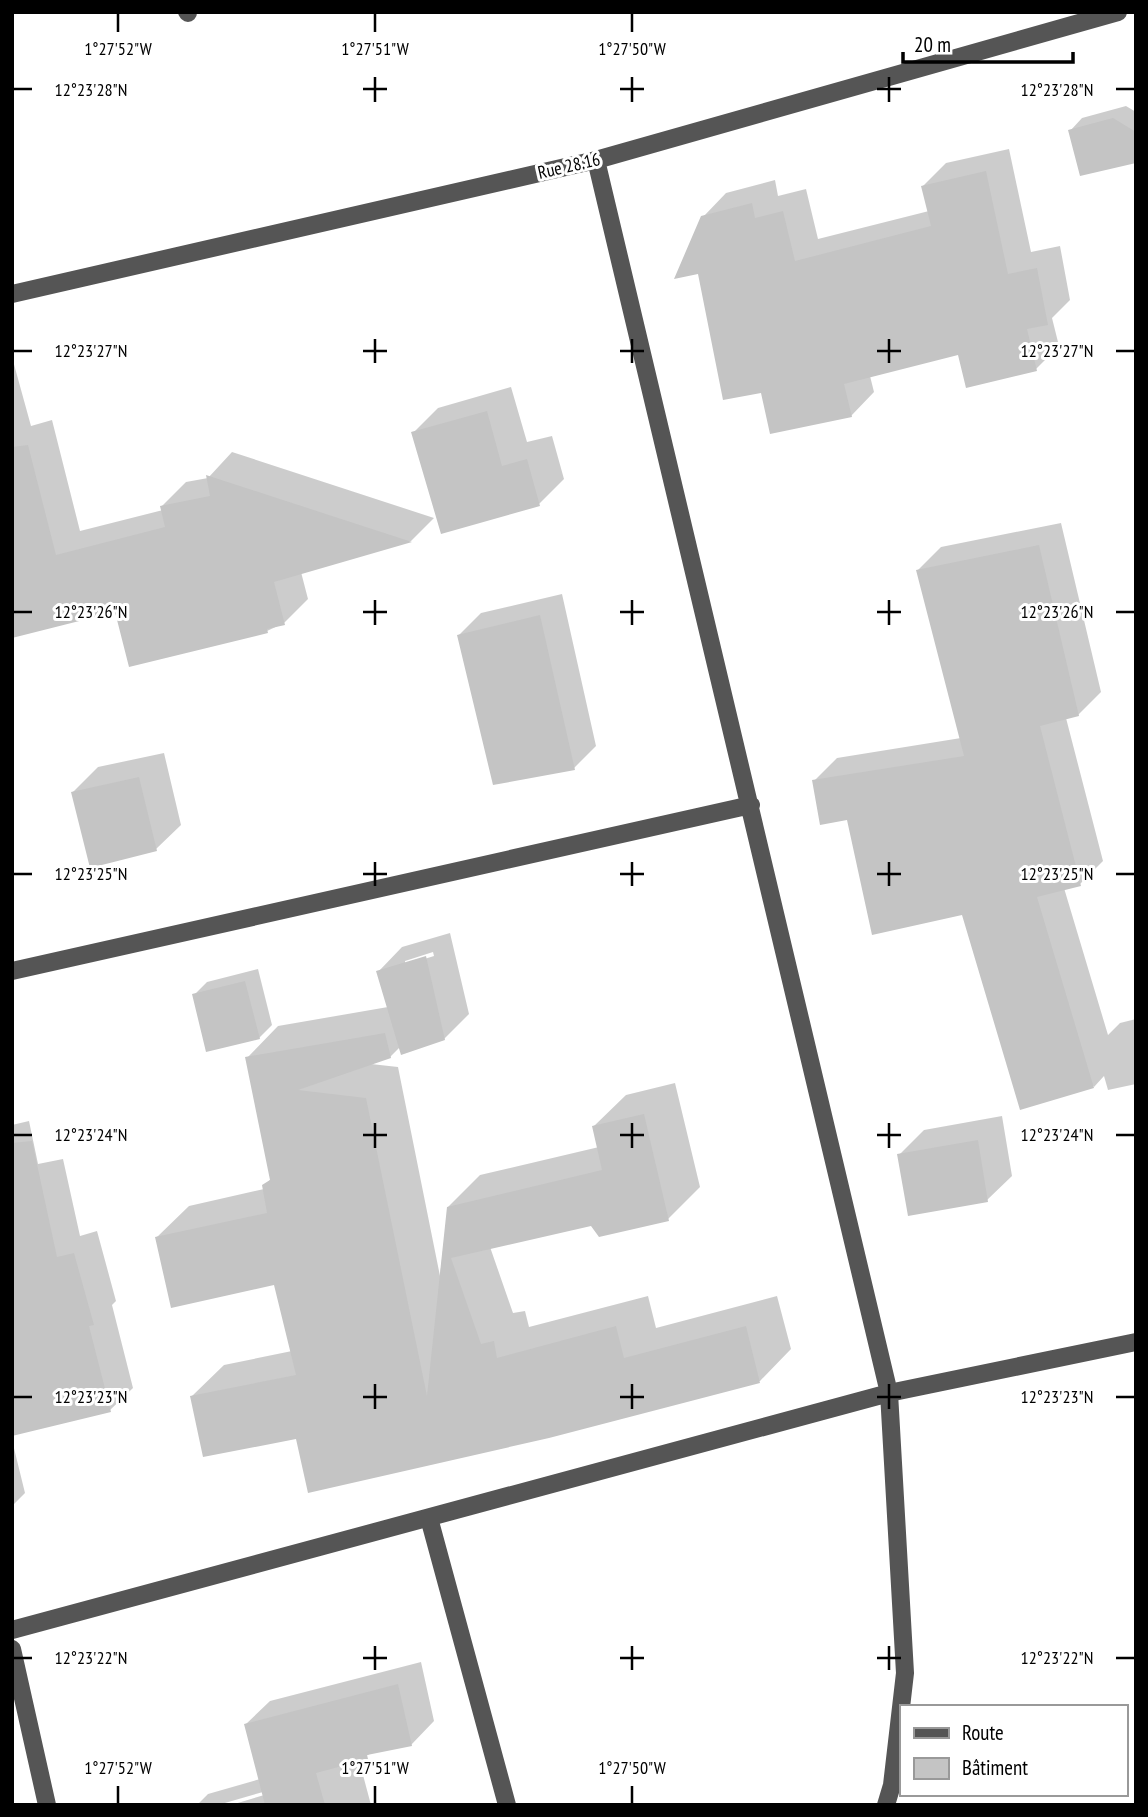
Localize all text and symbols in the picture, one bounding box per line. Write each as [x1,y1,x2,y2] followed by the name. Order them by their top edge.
[903,21,1073,65] scale bar
[914,31,951,58] text: 20 m
[84,37,152,60] text: 1°27'52"W
[341,37,409,60] text: 1°27'51"W
[598,37,666,60] text: 1°27'50"W
[55,78,127,101] text: 12°23'28"N
[1021,78,1093,101] text: 12°23'28"N
[535,147,602,184] street label: Rue 28.16
[55,339,127,362] text: 12°23'27"N
[1021,339,1093,362] text: 12°23'27"N
[55,600,127,623] text: 12°23'26"N
[1021,600,1093,623] text: 12°23'26"N
[55,862,127,885] text: 12°23'25"N
[1021,862,1093,885] text: 12°23'25"N
[55,1123,127,1146] text: 12°23'24"N
[1021,1123,1093,1146] text: 12°23'24"N
[55,1385,127,1408] text: 12°23'23"N
[1021,1385,1093,1408] text: 12°23'23"N
[55,1646,127,1669] text: 12°23'22"N
[1021,1646,1093,1669] text: 12°23'22"N
[900,1705,1127,1796] legend
[962,1719,1004,1746] text: Route
[962,1754,1028,1781] text: Bâtiment
[84,1756,152,1779] text: 1°27'52"W
[341,1756,409,1779] text: 1°27'51"W
[598,1756,666,1779] text: 1°27'50"W

